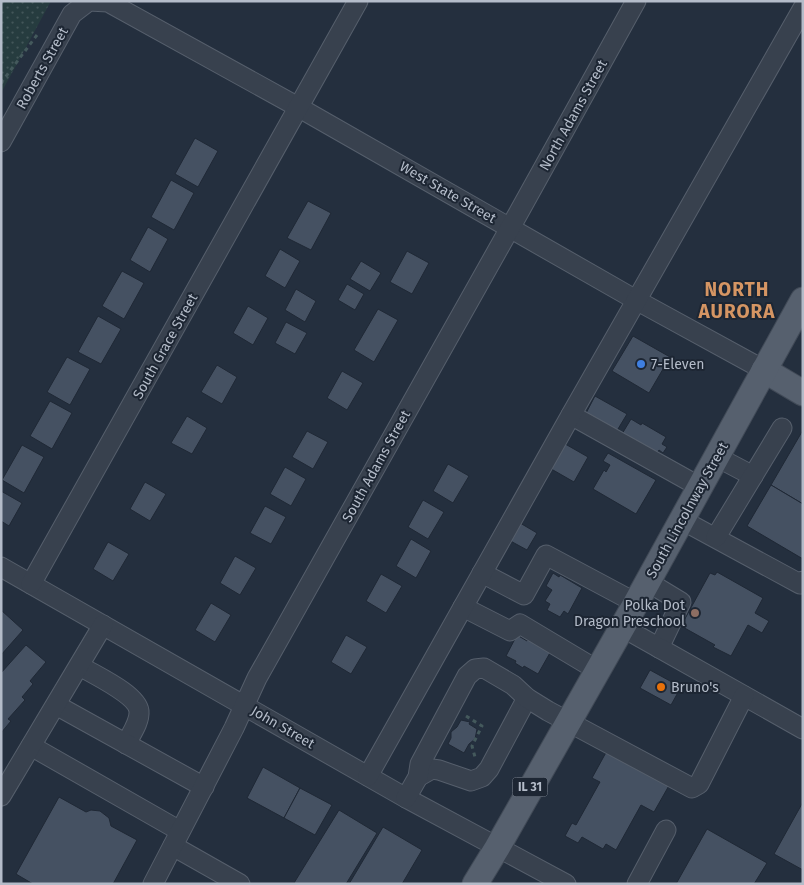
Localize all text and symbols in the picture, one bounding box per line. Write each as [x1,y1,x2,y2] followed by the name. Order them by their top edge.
[13,23,72,112] street label: Roberts Street
[536,56,611,174] street label: North Adams Street
[396,158,500,227] street label: West State Street
[698,278,775,323] district label: NORTH AURORA
[129,290,202,402] street label: South Grace Street
[651,356,705,373] place label: 7-Eleven
[635,358,647,370] marker: 7-Eleven
[339,407,415,525] street label: South Adams Street
[643,438,732,581] street label: South Lincolnway Street
[574,597,686,630] place label: Polka Dot Dragon Preschool
[689,607,701,619] marker: Polka Dot Dragon Preschool
[671,679,719,696] place label: Bruno's
[655,681,667,693] marker: Bruno's
[248,702,318,753] street label: John Street
[512,778,548,796] road number: IL 31

